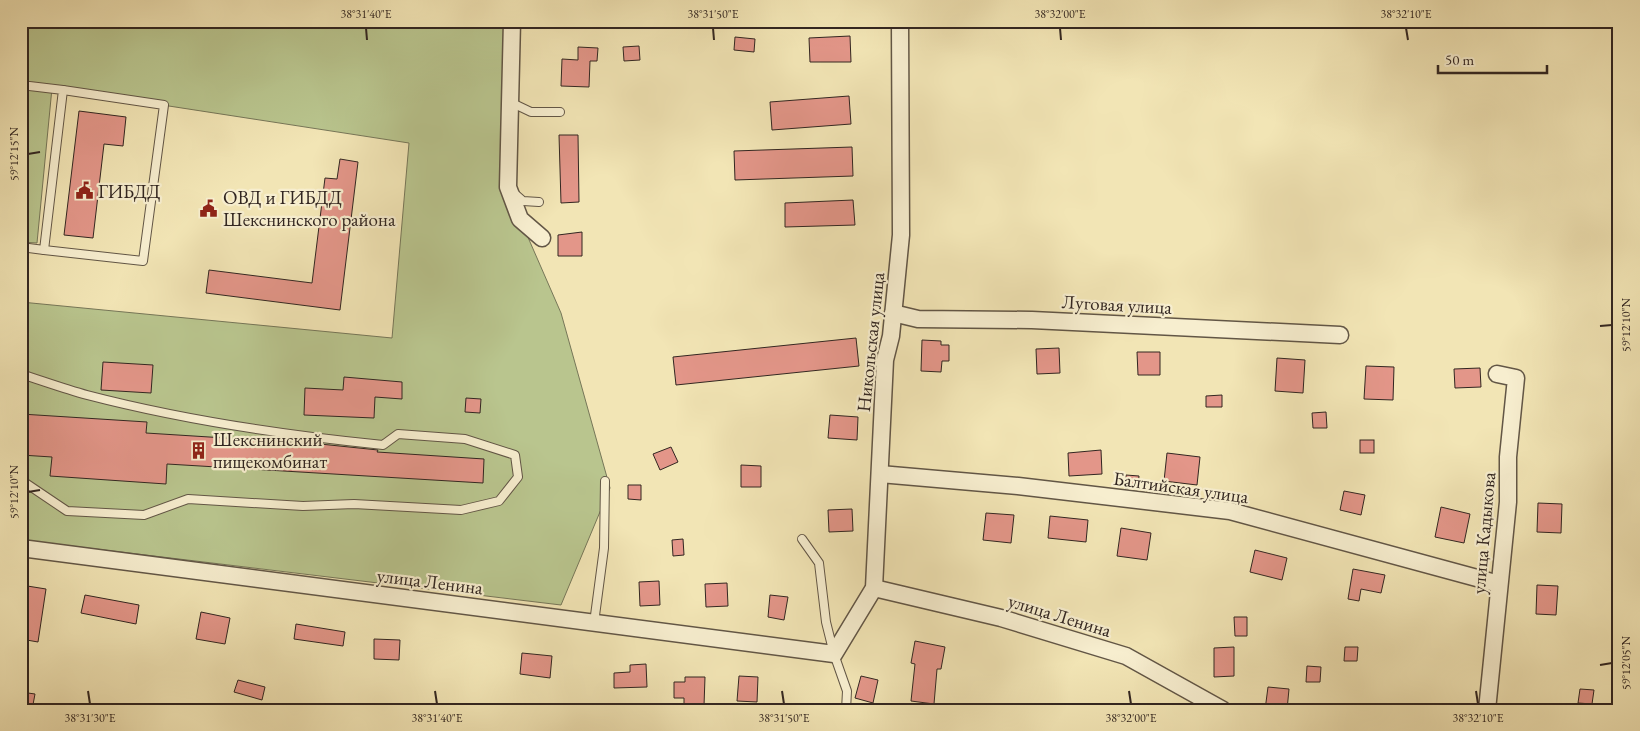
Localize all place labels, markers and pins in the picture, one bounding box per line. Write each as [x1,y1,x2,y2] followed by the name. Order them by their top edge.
[98,179,161,204] place label: ГИБДД
[74,181,94,201] public building icon: ГИБДД
[223,185,396,232] place label: ОВД и ГИБДД Шекснинского района
[199,198,219,218] public building icon: ОВД и ГИБДД Шекснинского района
[213,427,327,474] place label: Шекснинский пищекомбинат
[189,440,209,460] building icon: Шекснинский пищекомбинат

